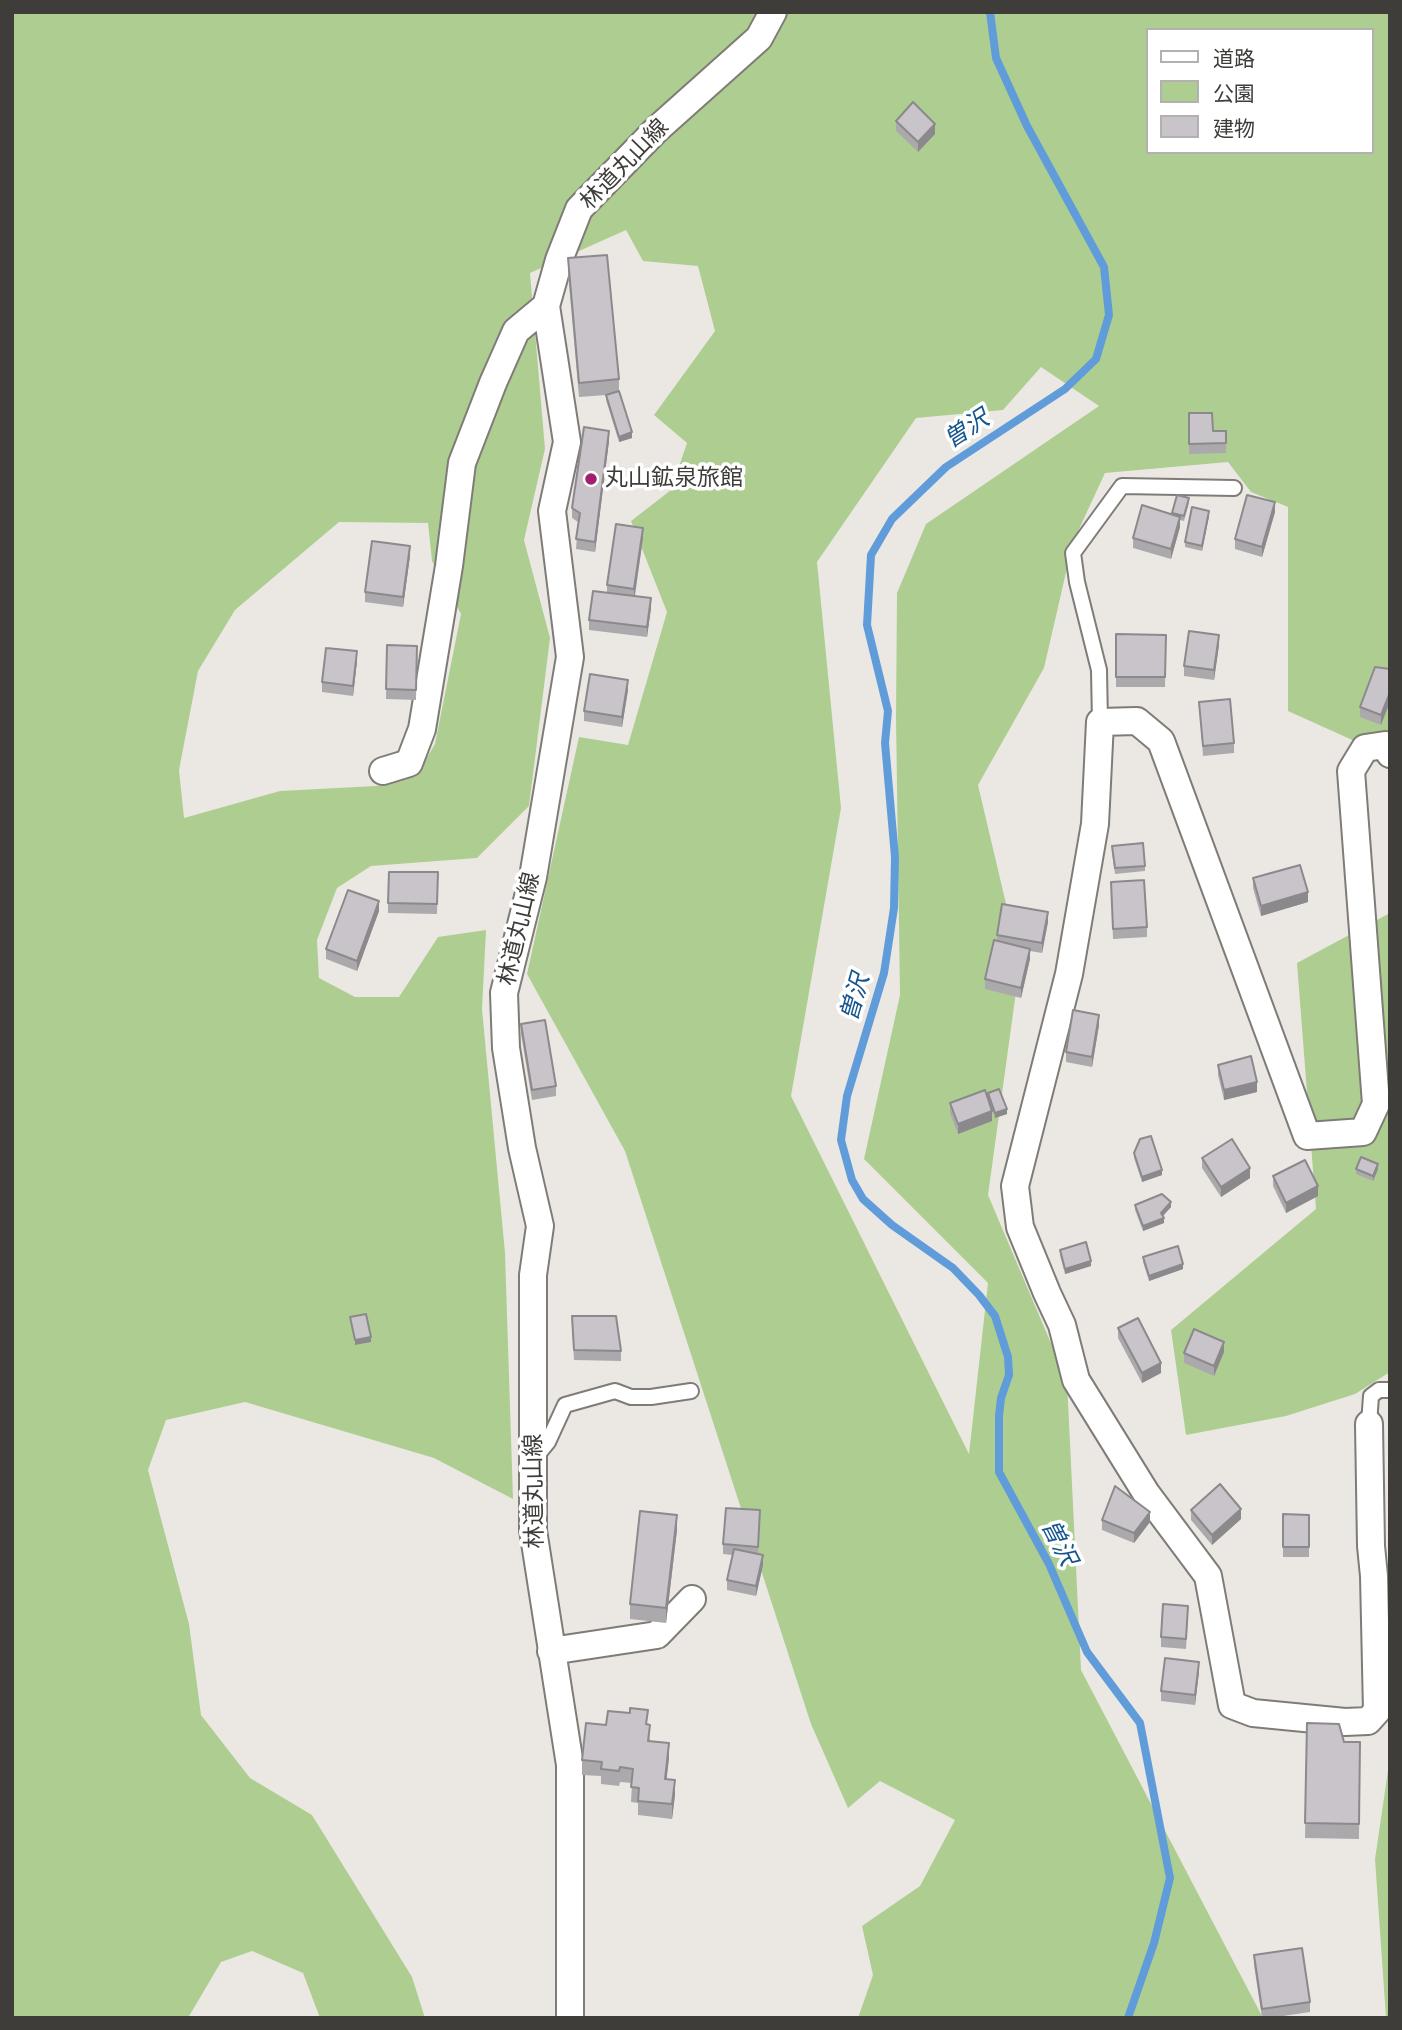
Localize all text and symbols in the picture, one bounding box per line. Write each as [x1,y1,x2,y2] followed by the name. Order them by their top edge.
[1146,28,1374,154] legend
[1213,45,1255,72] text: 道路
[1213,80,1255,107] text: 公園
[575,114,675,216] street label: 林道丸山線
[1213,115,1255,142] text: 建物
[939,405,995,455] water label: 曽沢
[605,465,743,493] place label: 丸山鉱泉旅館
[583,471,599,487] marker: 丸山鉱泉旅館
[494,870,546,988] street label: 林道丸山線
[836,971,876,1025] water label: 曽沢
[520,1433,550,1549] street label: 林道丸山線
[1034,1515,1082,1571] water label: 曽沢

